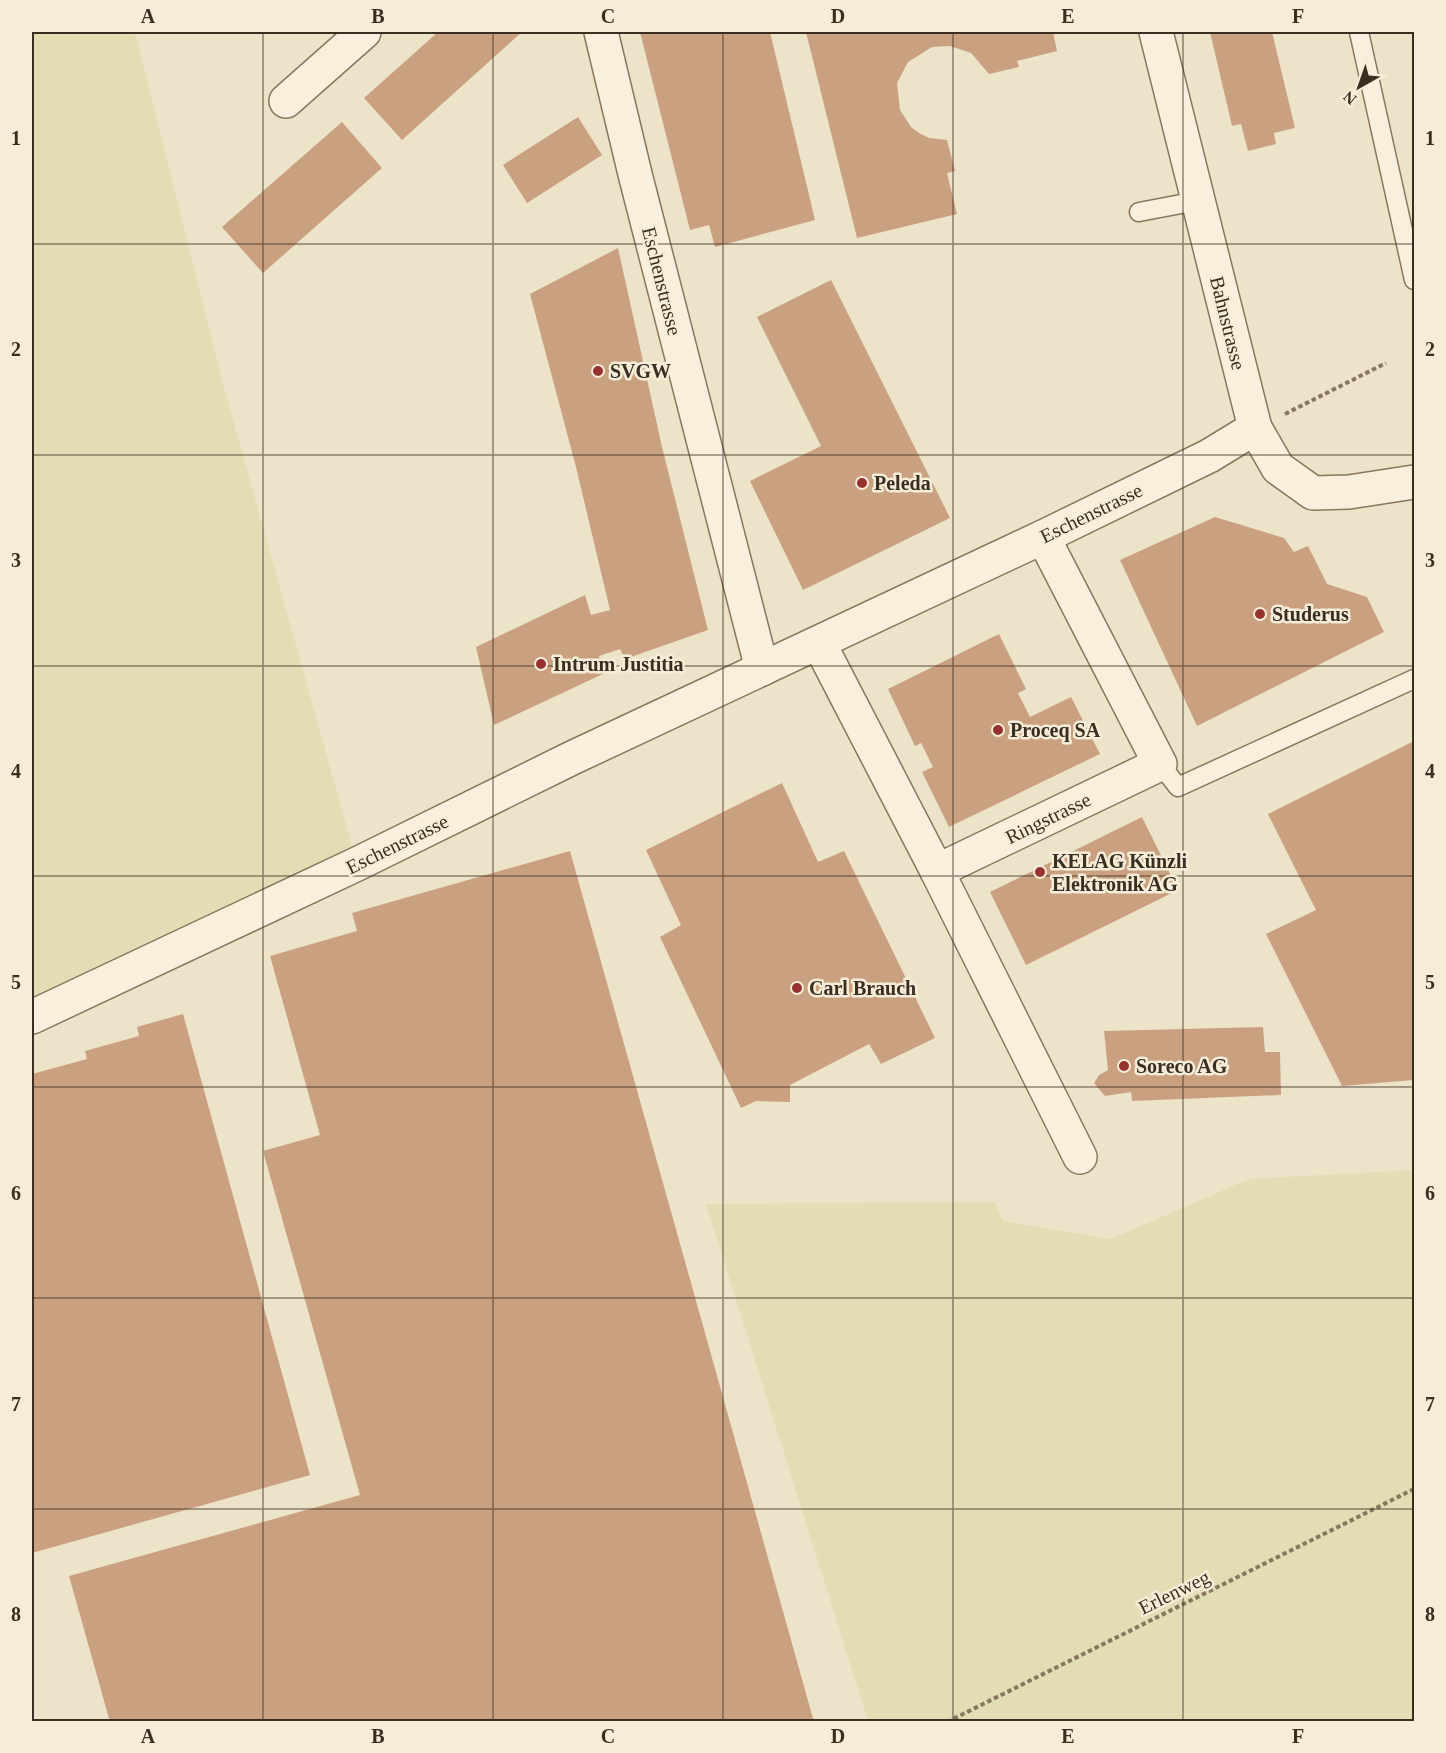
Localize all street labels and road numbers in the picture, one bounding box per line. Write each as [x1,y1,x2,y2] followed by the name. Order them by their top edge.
[638,224,686,338] street label: Eschenstrasse
[1206,274,1250,372] street label: Bahnstrasse
[1036,479,1146,547] street label: Eschenstrasse
[1002,788,1095,849] street label: Ringstrasse
[342,810,452,878] street label: Eschenstrasse
[1135,1565,1214,1620] street label: Erlenweg

